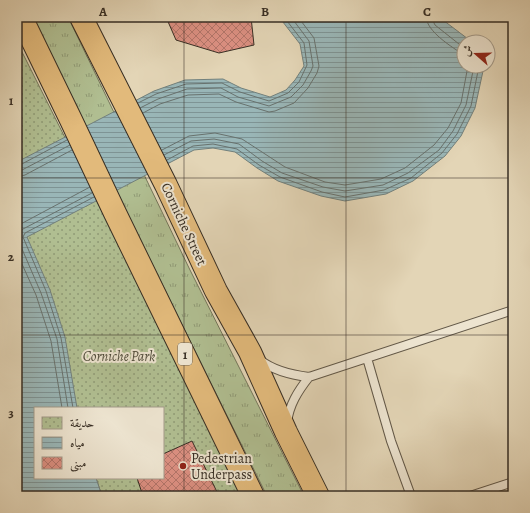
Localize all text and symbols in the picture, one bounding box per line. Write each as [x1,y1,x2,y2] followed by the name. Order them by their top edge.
[98,3,108,20] text: A
[261,3,269,20] text: B
[423,3,431,20] text: C
[456,34,496,74] north arrow
[458,43,476,58] text: ش
[9,92,14,109] text: 1
[157,180,212,269] street label: Corniche Street
[8,248,15,265] text: 2
[178,343,192,365] road number: 1
[83,347,155,366] park label: Corniche Park
[8,404,14,421] text: 3
[34,407,164,479] legend
[70,415,94,431] text: حديقة
[70,435,85,451] text: مياه
[191,449,252,484] place label: Pedestrian Underpass
[70,455,86,472] text: مبنى
[178,461,188,471] marker: Pedestrian Underpass

